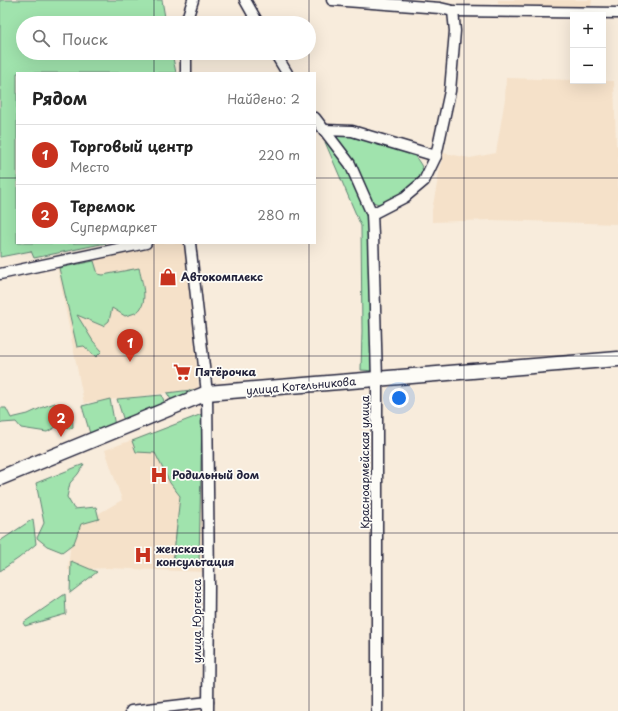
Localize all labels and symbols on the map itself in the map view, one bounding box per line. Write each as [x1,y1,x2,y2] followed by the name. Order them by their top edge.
[158,267,178,287] shop icon: Автокомплекс
[181,268,263,285] place label: Автокомплекс
[117,329,143,362] pin: 1
[172,362,192,382] supermarket icon: Пятёрочка
[195,363,257,380] place label: Пятёрочка
[245,372,357,399] street label: улица Котельникова
[389,388,409,408] your location
[356,395,373,529] street label: Красноармейская улица
[48,404,74,437] pin: 2
[149,465,169,485] hospital icon: Родильный дом
[172,466,259,483] place label: Родильный дом
[156,540,234,570] place label: женская консультация
[133,545,153,565] hospital icon: женская консультация
[188,579,205,663] street label: улица Юргенса

